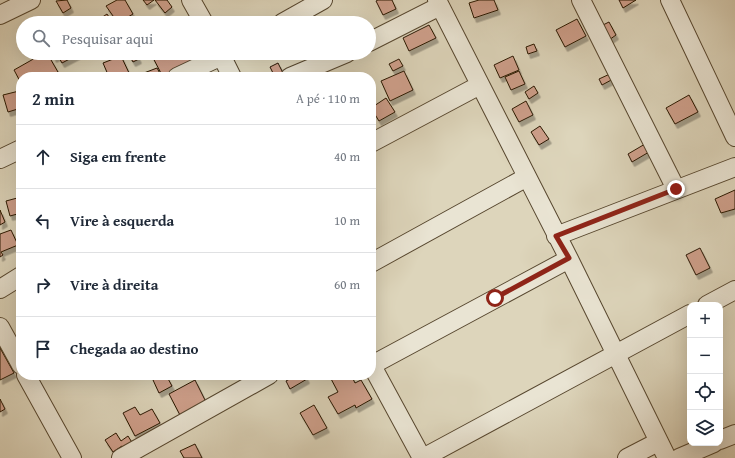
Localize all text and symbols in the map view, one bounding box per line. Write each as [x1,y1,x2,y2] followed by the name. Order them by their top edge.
[16,16,376,60] search box
[30,27,52,49] icon: search
[62,28,153,49] text: Pesquisar aqui
[32,86,74,111] text: 2 min
[296,89,360,108] text: A pé · 110 m
[32,146,54,168] icon: ahead
[70,146,166,167] text: Siga em frente
[334,147,360,166] text: 40 m
[667,180,685,198] route end
[32,210,54,232] icon: left
[70,210,174,231] text: Vire à esquerda
[334,211,360,230] text: 10 m
[32,274,54,296] icon: right
[70,274,158,295] text: Vire à direita
[334,275,360,294] text: 60 m
[486,289,504,307] route start
[687,302,723,446] map controls
[687,302,723,338] button: +
[32,338,54,360] icon: arrive
[70,338,198,359] text: Chegada ao destino
[687,338,723,374] button: −
[687,374,723,410] button: locate
[687,410,723,446] button: layers

